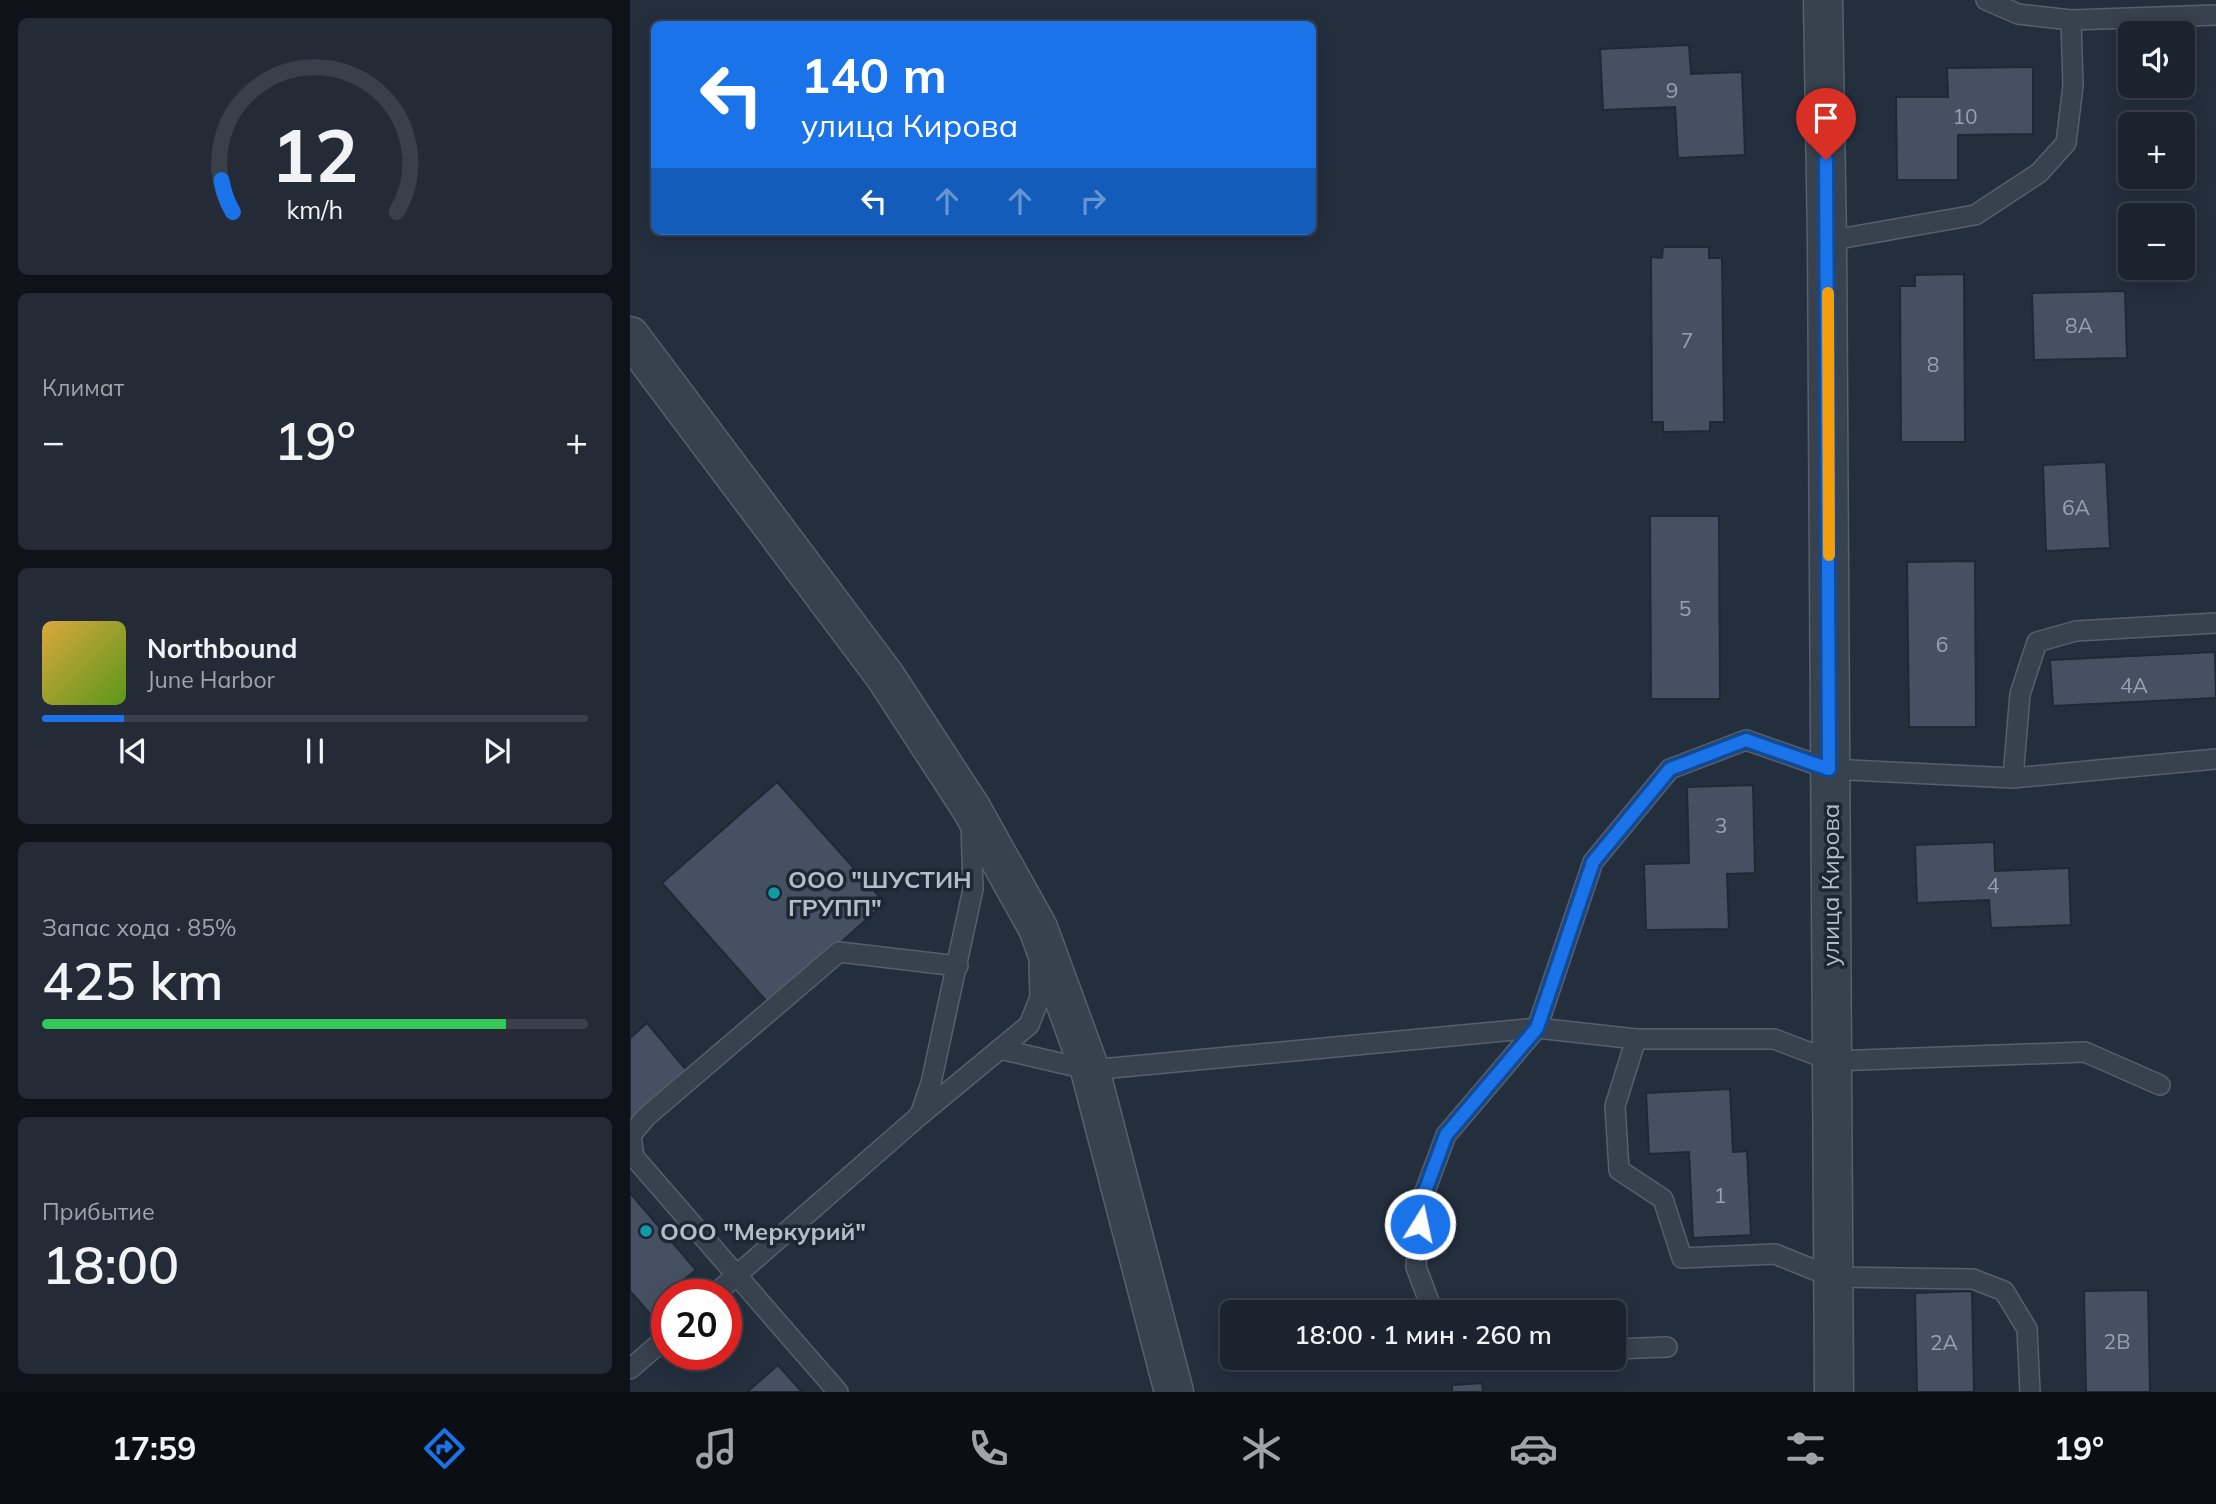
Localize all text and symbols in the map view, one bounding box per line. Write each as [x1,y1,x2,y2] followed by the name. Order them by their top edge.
[2118,21,2195,280] map controls
[2118,21,2195,98] button: sound
[801,44,947,105] text: 140 m
[686,49,777,140] icon: left
[1666,77,1678,103] house number: 9
[1796,88,1856,160] pin
[1807,99,1845,137] icon: arrive
[1952,103,1978,129] house number: 10
[801,105,1018,145] text: улица Кирова
[271,110,359,201] text: 12
[2118,112,2195,189] button: +
[855,182,893,220] icon: left
[928,182,966,220] icon: ahead
[1001,182,1039,220] icon: ahead
[1074,182,1112,220] icon: right
[287,194,343,225] text: km/h
[2118,203,2195,280] button: −
[2065,312,2094,338] house number: 8А
[1681,327,1693,353] house number: 7
[1927,351,1939,377] house number: 8
[42,373,124,402] text: Климат
[274,408,356,473] text: 19°
[42,417,65,465] text: −
[565,417,588,465] text: +
[2062,494,2091,520] house number: 6А
[1679,595,1691,621] house number: 5
[1936,631,1948,657] house number: 6
[147,632,297,665] text: Northbound
[147,665,275,694] text: June Harbor
[2120,672,2149,698] house number: 4А
[114,732,152,770] icon: previous
[296,732,334,770] icon: pause
[478,732,516,770] icon: next
[1815,804,1845,966] street label: улица Кирова
[1715,812,1727,838] house number: 3
[788,864,972,922] place label: ООО "ШУСТИН ГРУПП"
[1987,872,2000,898] house number: 4
[766,885,782,901] marker: ООО "ШУСТИН ГРУПП"
[42,913,237,942] text: Запас хода · 85%
[42,948,223,1013] text: 425 km
[1714,1182,1726,1208] house number: 1
[1383,1187,1457,1261] position arrow
[42,1197,155,1226] text: Прибытие
[660,1216,866,1246] place label: ООО "Меркурий"
[638,1223,654,1239] marker: ООО "Меркурий"
[42,1232,179,1297] text: 18:00
[651,1279,742,1370] speed limit sign: 20
[1294,1318,1552,1351] text: 18:00 · 1 мин · 260 m
[2104,1328,2130,1354] house number: 2В
[1930,1329,1959,1355] house number: 2А
[420,1424,469,1473] icon: directions
[692,1424,741,1473] icon: music
[964,1424,1013,1473] icon: phone
[1237,1424,1286,1473] icon: climate
[1509,1424,1558,1473] icon: car
[1781,1424,1830,1473] icon: filters
[112,1428,196,1468] text: 17:59
[2054,1428,2104,1468] text: 19°

